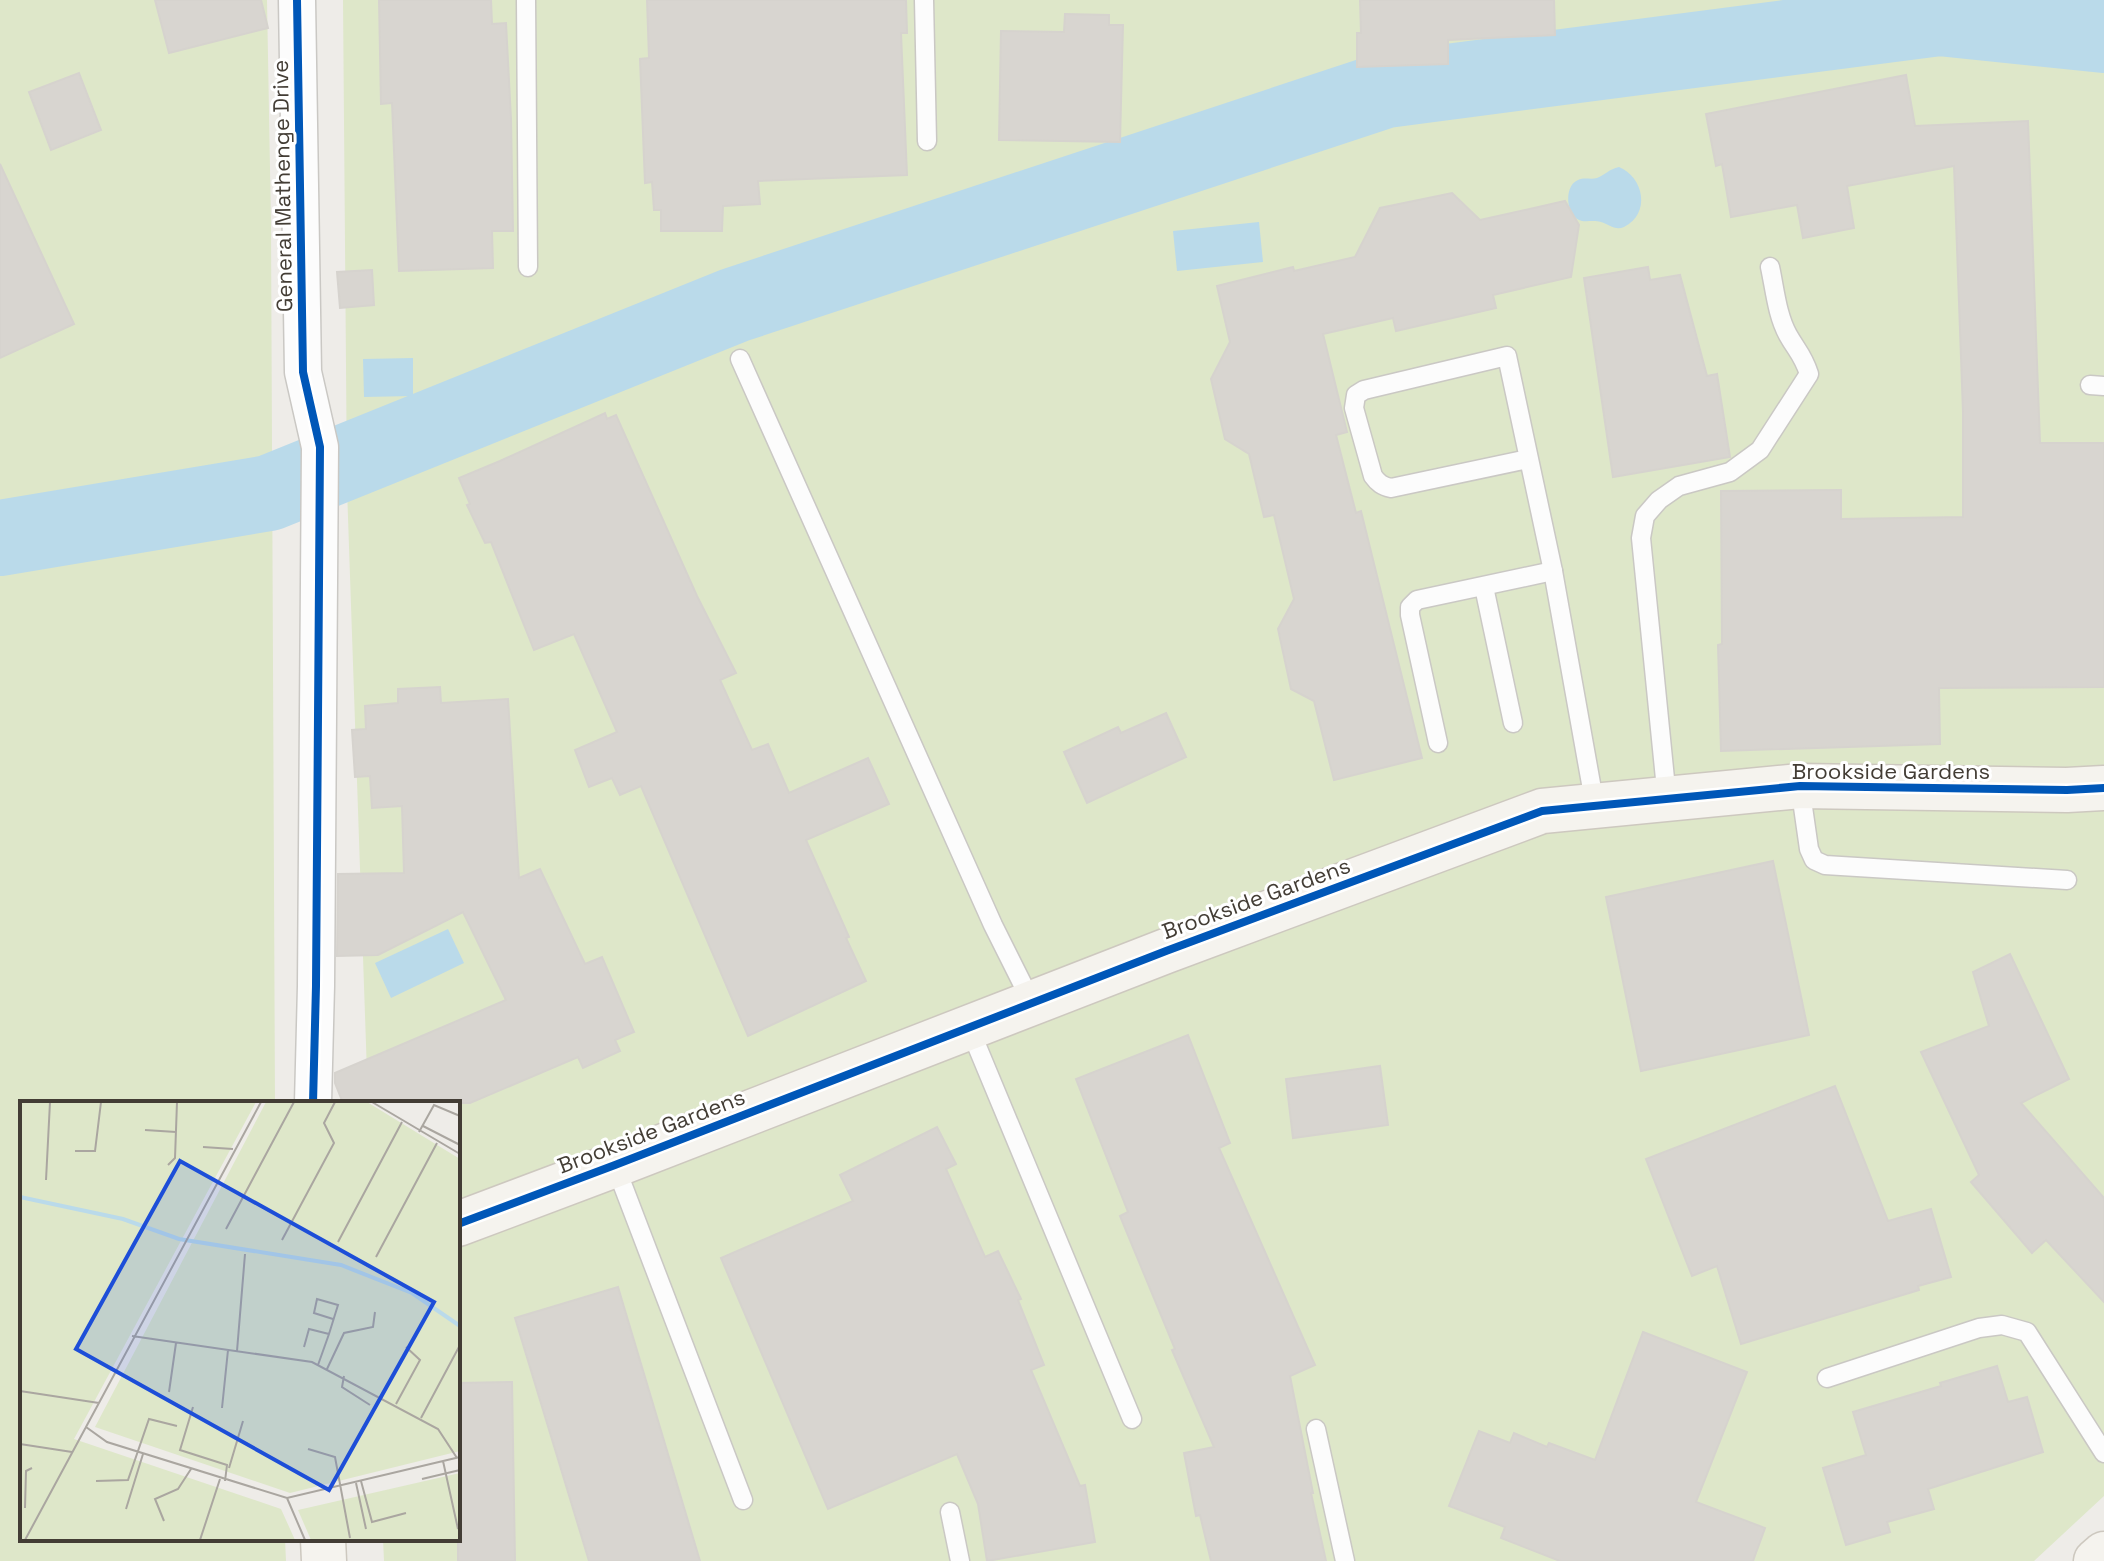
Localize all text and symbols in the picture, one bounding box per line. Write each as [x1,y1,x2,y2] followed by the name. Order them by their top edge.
[266,60,298,312] street label: General Mathenge Drive
[1792,757,1990,785] street label: Brookside Gardens
[1158,851,1354,945] street label: Brookside Gardens
[553,1082,749,1180] street label: Brookside Gardens
[20,1101,460,1541] inset map

